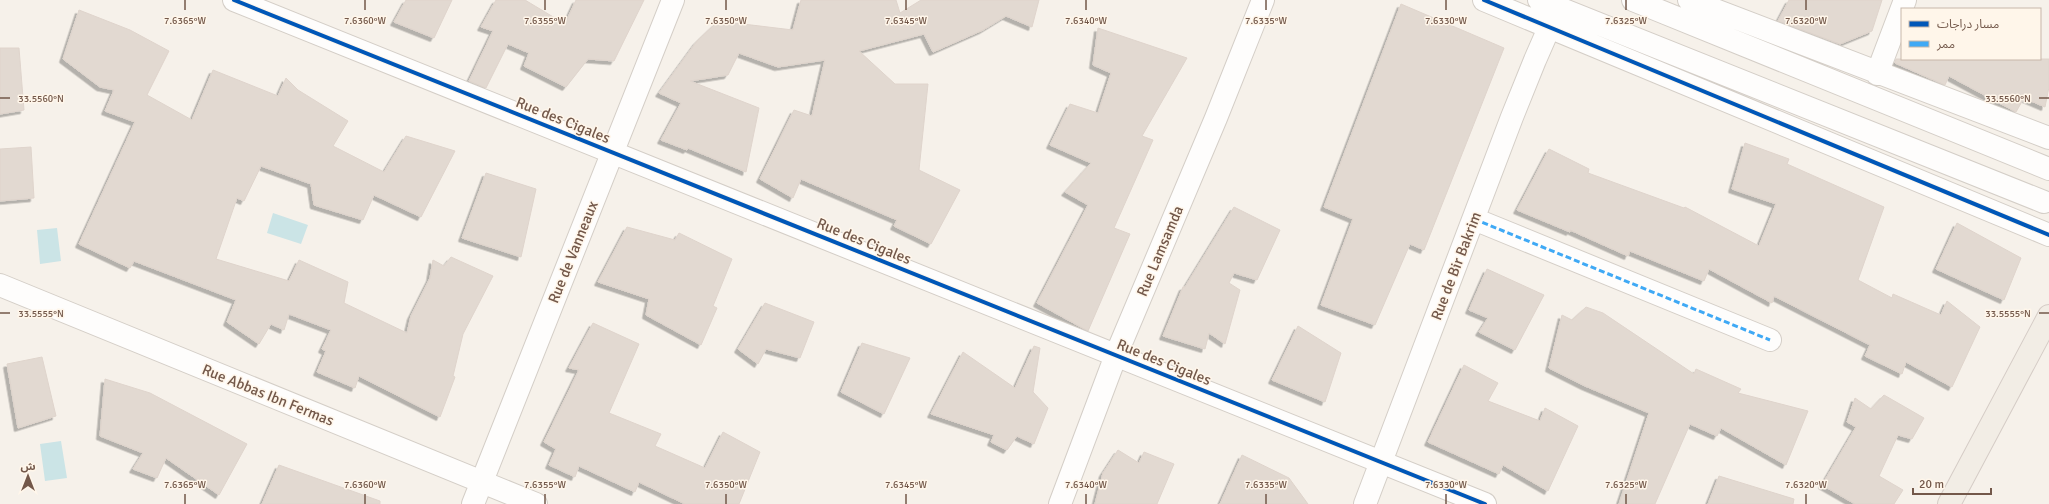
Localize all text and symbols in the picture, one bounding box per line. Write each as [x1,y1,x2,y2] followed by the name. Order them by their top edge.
[1901,8,2041,60] legend
[164,15,206,27] text: 7.6365°W
[344,15,386,27] text: 7.6360°W
[524,15,566,27] text: 7.6355°W
[705,15,747,27] text: 7.6350°W
[885,15,927,27] text: 7.6345°W
[1065,15,1107,27] text: 7.6340°W
[1245,15,1287,27] text: 7.6335°W
[1425,15,1467,27] text: 7.6330°W
[1605,15,1647,27] text: 7.6325°W
[1785,15,1827,27] text: 7.6320°W
[1937,17,1999,32] text: مسار دراجات
[1936,37,1955,52] text: ممر
[18,93,64,105] text: 33.5560°N
[513,93,613,147] street label: Rue des Cigales
[1985,93,2031,105] text: 33.5560°N
[544,198,602,306] street label: Rue de Vanneaux
[1133,203,1187,299] street label: Rue Lamsamda
[1427,209,1485,323] street label: Rue de Bir Bakrim
[814,214,914,268] street label: Rue des Cigales
[18,308,64,320] text: 33.5555°N
[1985,308,2031,320] text: 33.5555°N
[1114,335,1214,389] street label: Rue des Cigales
[200,360,337,430] street label: Rue Abbas Ibn Fermas
[8,456,48,496] north arrow
[20,460,36,473] text: ش
[1913,470,1991,496] scale bar
[1919,477,1944,492] text: 20 m
[164,479,206,491] text: 7.6365°W
[344,479,386,491] text: 7.6360°W
[524,479,566,491] text: 7.6355°W
[705,479,747,491] text: 7.6350°W
[885,479,927,491] text: 7.6345°W
[1065,479,1107,491] text: 7.6340°W
[1245,479,1287,491] text: 7.6335°W
[1425,479,1467,491] text: 7.6330°W
[1605,479,1647,491] text: 7.6325°W
[1785,479,1827,491] text: 7.6320°W

